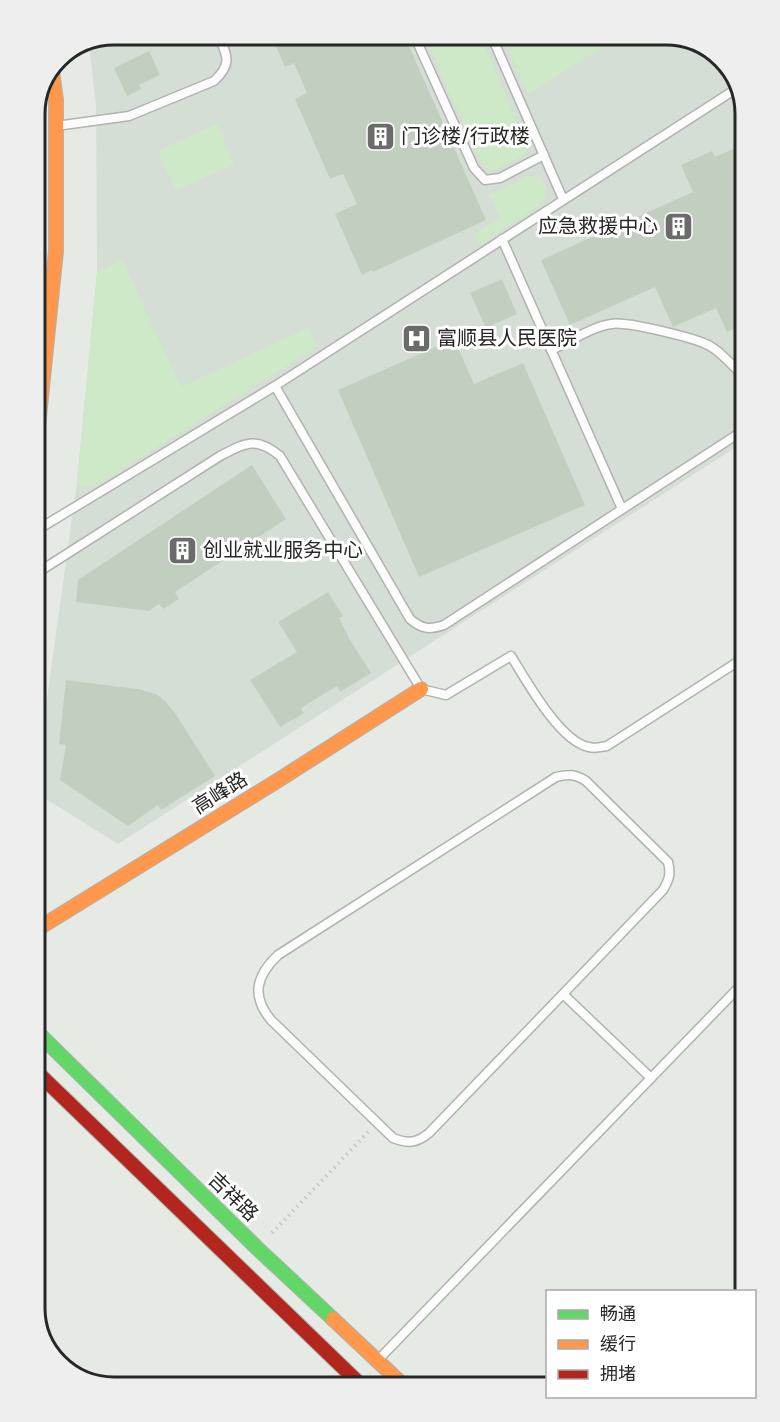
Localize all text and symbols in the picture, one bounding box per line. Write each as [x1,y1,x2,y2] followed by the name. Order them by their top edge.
[364,120,396,152] building icon: 门诊楼/行政楼
[401,125,530,148] place label: 门诊楼/行政楼
[663,210,695,242] building icon: 应急救援中心
[538,215,658,238] place label: 应急救援中心
[400,322,432,354] hospital icon: 富顺县人民医院
[437,327,577,350] place label: 富顺县人民医院
[166,534,198,566] building icon: 创业就业服务中心
[203,539,363,562] place label: 创业就业服务中心
[188,767,252,819] street label: 高峰路
[203,1168,263,1226] street label: 吉祥路
[546,1290,756,1398] legend
[600,1303,636,1325] text: 畅通
[600,1333,636,1355] text: 缓行
[600,1363,636,1385] text: 拥堵

